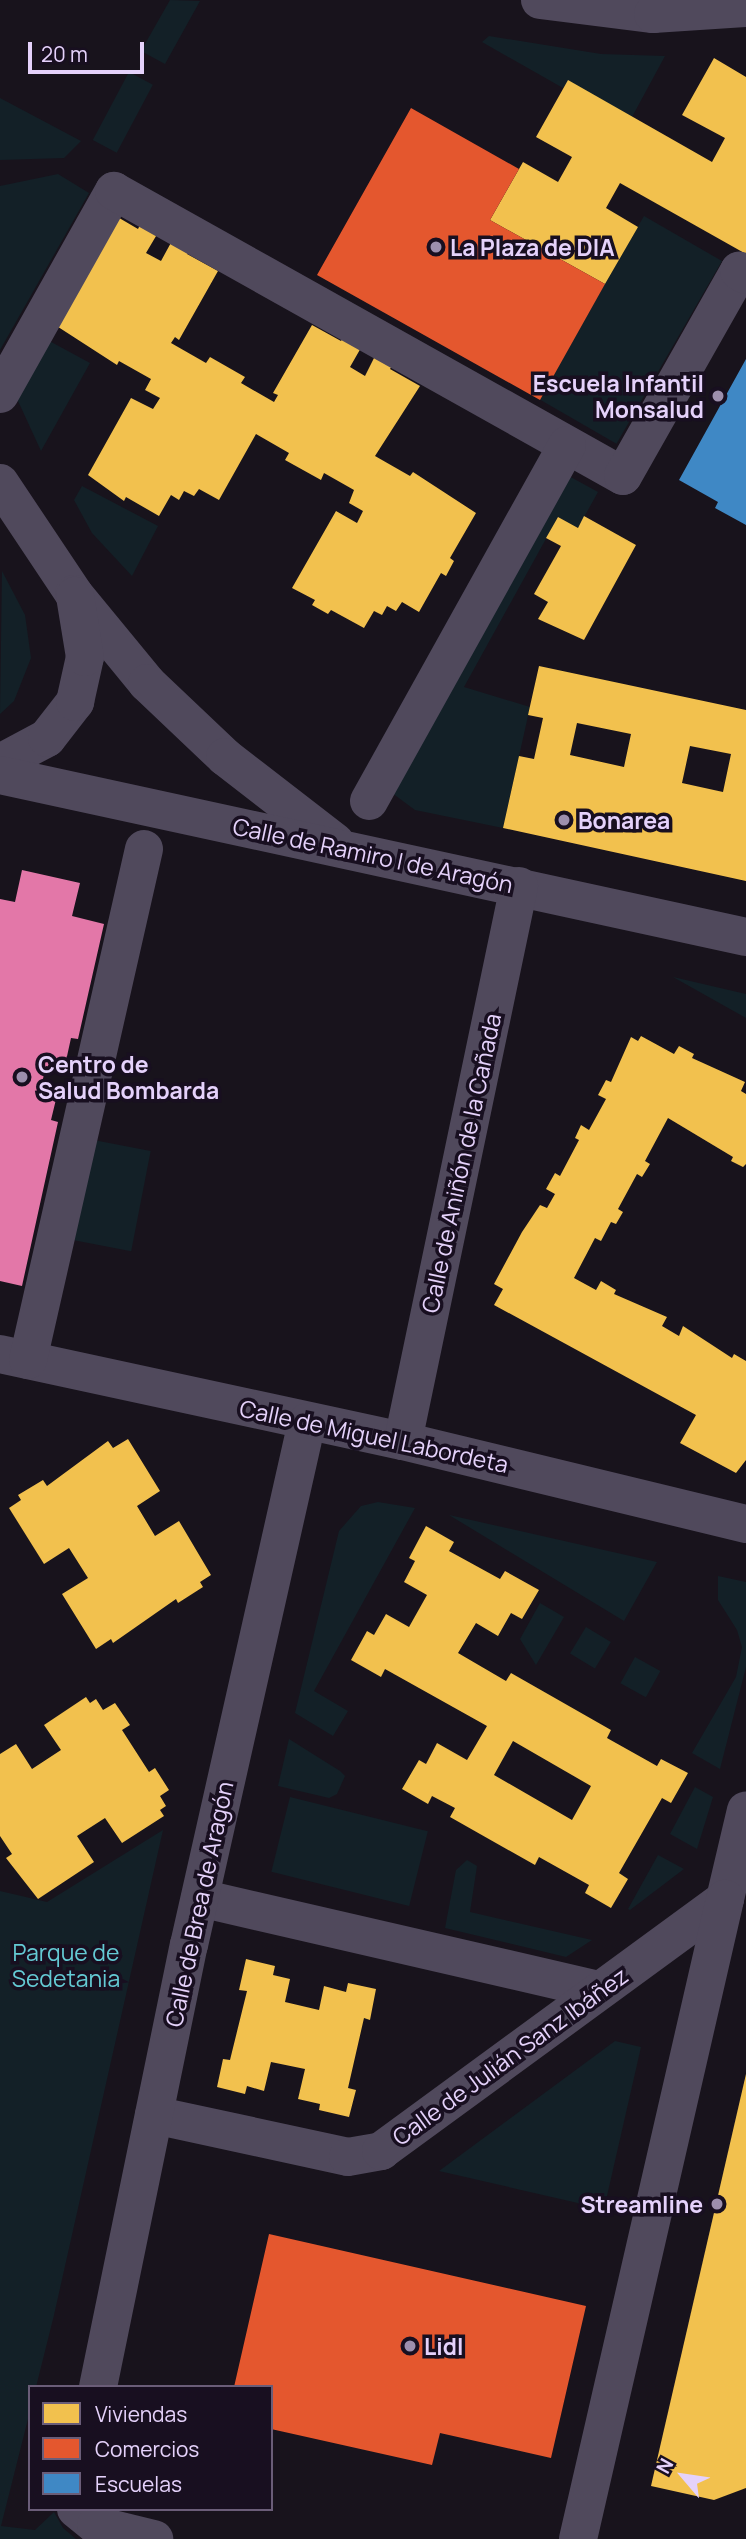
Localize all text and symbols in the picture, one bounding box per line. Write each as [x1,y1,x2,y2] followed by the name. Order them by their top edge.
[32,28,147,72] scale bar
[41,40,88,68] text: 20 m
[450,233,615,261] place label: La Plaza de DIA
[428,239,444,255] marker: La Plaza de DIA
[533,369,704,423] place label: Escuela Infantil Monsalud
[710,388,726,404] marker: Escuela Infantil Monsalud
[578,806,670,834] place label: Bonarea
[230,812,516,898] street label: Calle de Ramiro I de Aragón
[556,812,572,828] marker: Bonarea
[416,1011,506,1315] street label: Calle de Aniñón de la Cañada
[38,1050,219,1104] place label: Centro de Salud Bombarda
[12,1067,32,1087] marker: Centro de Salud Bombarda
[237,1394,511,1478] street label: Calle de Miguel Labordeta
[159,1779,239,2029] street label: Calle de Brea de Aragón
[12,1938,120,1992] park label: Parque de Sedetania
[387,1961,633,2151] street label: Calle de Julián Sanz Ibáñez
[580,2190,703,2218] place label: Streamline
[709,2196,725,2212] marker: Streamline
[424,2332,463,2360] place label: Lidl
[402,2338,418,2354] marker: Lidl
[28,2385,273,2511] legend
[95,2400,187,2428] text: Viviendas
[95,2435,199,2463] text: Comercios
[648,2441,718,2511] north arrow
[650,2454,679,2478] text: N
[95,2470,182,2498] text: Escuelas

